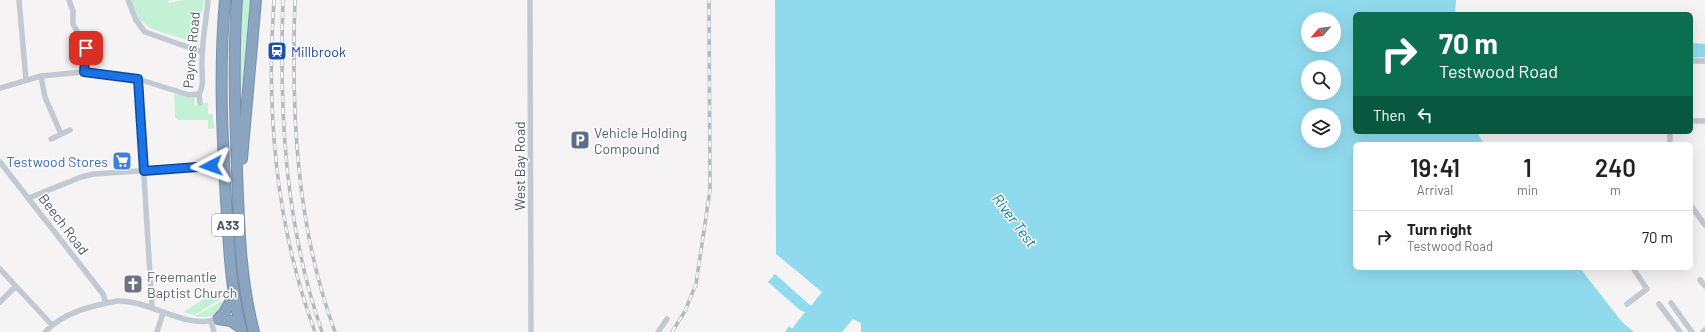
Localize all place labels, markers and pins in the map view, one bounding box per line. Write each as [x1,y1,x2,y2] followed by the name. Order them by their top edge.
[69,31,103,65] pin
[266,40,288,62] station icon: Millbrook
[291,43,346,60] place label: Millbrook
[594,124,687,157] place label: Vehicle Holding Compound
[569,129,591,151] parking icon: Vehicle Holding Compound
[111,150,133,172] supermarket icon: Testwood Stores
[7,153,108,170] place label: Testwood Stores
[147,268,237,301] place label: Freemantle Baptist Church
[122,273,144,295] church icon: Freemantle Baptist Church

